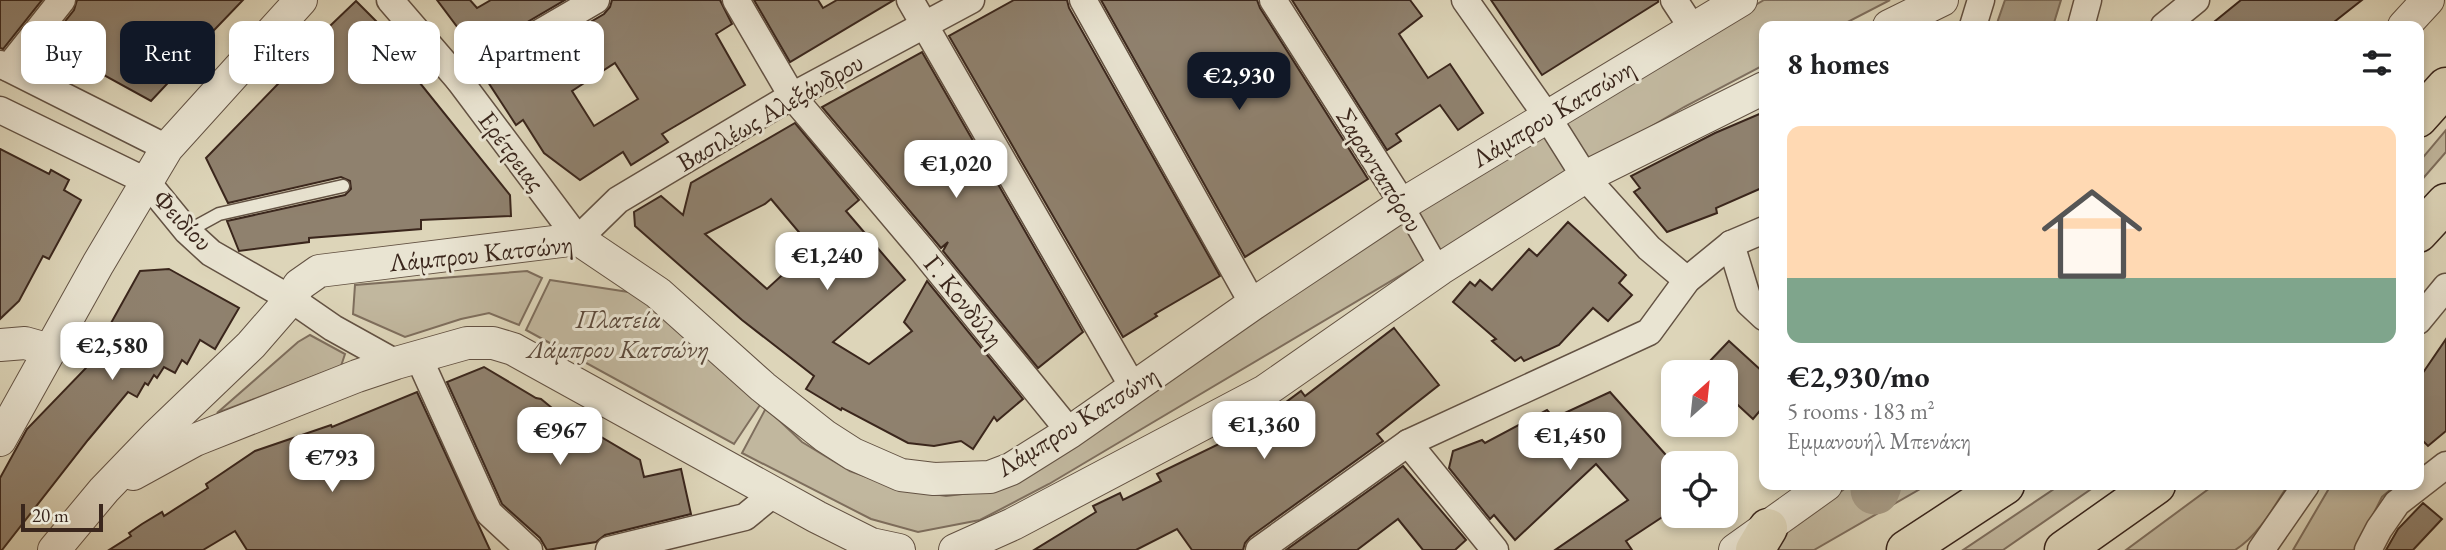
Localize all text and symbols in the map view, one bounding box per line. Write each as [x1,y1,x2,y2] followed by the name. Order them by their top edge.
[21,21,106,84] chip: Buy
[120,21,215,84] chip: Rent
[229,21,334,84] chip: Filters
[348,21,440,84] chip: New
[454,21,604,84] chip: Apartment
[1787,44,1889,83] text: 8 homes
[2358,44,2396,82] icon: filters
[671,45,869,179] street label: Βασιλέως Αλεξάνδρου
[1464,51,1641,176] street label: Λάμπρου Κατσώνη
[1182,52,1296,112] pin: €2,930
[1203,60,1275,90] text: €2,930
[1329,102,1431,238] street label: Σαρανταπόρου
[471,104,553,198] street label: Ερέτρειας
[899,140,1013,200] pin: €1,020
[920,148,992,178] text: €1,020
[2029,171,2155,297] icon: home
[145,182,221,258] street label: Φειδίου
[386,226,575,280] street label: Λάμπρου Κατσώνη
[770,232,884,292] pin: €1,240
[791,240,863,270] text: €1,240
[916,248,1012,354] street label: Γ. Κονδύλη
[525,302,709,366] park label: Πλατεία Λάμπρου Κατσώνη
[55,322,169,382] pin: €2,580
[76,330,148,360] text: €2,580
[1787,357,1930,396] text: €2,930/mo
[989,358,1164,485] street label: Λάμπρου Κατσώνη
[1661,360,1738,438] north arrow
[1661,360,1738,528] map controls
[1787,396,1935,426] text: 5 rooms · 183 m²
[1207,402,1321,461] pin: €1,360
[519,407,601,467] pin: €967
[1228,409,1300,439] text: €1,360
[1513,412,1627,472] pin: €1,450
[533,415,587,445] text: €967
[1534,420,1606,450] text: €1,450
[1787,426,1971,456] text: Εμμανουήλ Μπενάκη
[291,434,373,494] pin: €793
[305,442,359,472] text: €793
[1661,451,1738,528] button: locate
[21,501,103,533] scale bar
[32,503,69,528] text: 20 m

